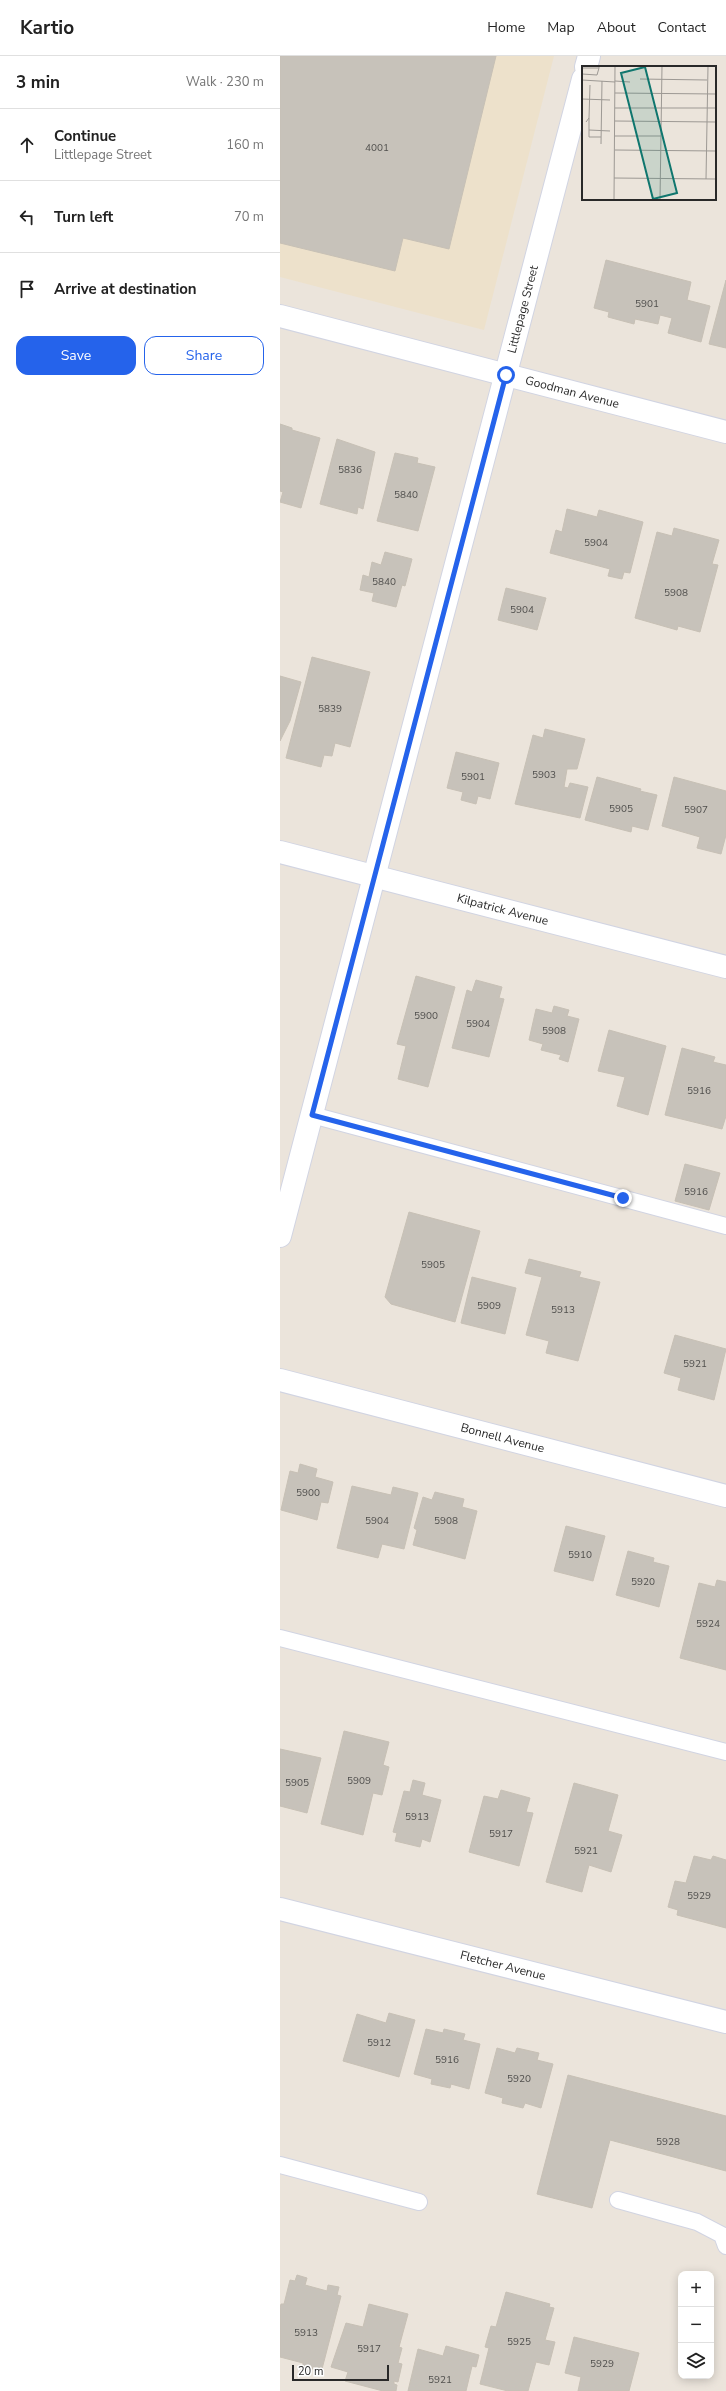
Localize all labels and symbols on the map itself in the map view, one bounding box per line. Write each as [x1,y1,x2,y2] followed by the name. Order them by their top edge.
[582,66,716,200] inset map
[365,141,389,155] house number: 4001
[504,263,542,355] street label: Littlepage Street
[635,297,659,311] house number: 5901
[497,366,515,384] route start
[524,372,621,412] street label: Goodman Avenue
[338,463,362,477] house number: 5836
[394,488,418,502] house number: 5840
[584,536,608,550] house number: 5904
[372,575,396,589] house number: 5840
[664,586,688,600] house number: 5908
[510,603,534,617] house number: 5904
[318,702,342,716] house number: 5839
[532,768,556,782] house number: 5903
[461,770,485,784] house number: 5901
[609,802,633,816] house number: 5905
[684,803,708,817] house number: 5907
[455,890,550,929] street label: Kilpatrick Avenue
[414,1009,438,1023] house number: 5900
[466,1017,490,1031] house number: 5904
[542,1024,566,1038] house number: 5908
[687,1084,711,1098] house number: 5916
[684,1185,708,1199] house number: 5916
[614,1189,632,1207] route end
[421,1258,445,1272] house number: 5905
[477,1299,501,1313] house number: 5909
[551,1303,575,1317] house number: 5913
[683,1357,707,1371] house number: 5921
[459,1419,546,1456] street label: Bonnell Avenue
[296,1486,320,1500] house number: 5900
[365,1514,389,1528] house number: 5904
[434,1514,458,1528] house number: 5908
[568,1548,592,1562] house number: 5910
[631,1575,655,1589] house number: 5920
[696,1617,720,1631] house number: 5924
[347,1774,371,1788] house number: 5909
[285,1776,309,1790] house number: 5905
[405,1810,429,1824] house number: 5913
[489,1827,513,1841] house number: 5917
[574,1844,598,1858] house number: 5921
[687,1889,711,1903] house number: 5929
[459,1947,547,1984] street label: Fletcher Avenue
[367,2036,391,2050] house number: 5912
[435,2053,459,2067] house number: 5916
[507,2072,531,2086] house number: 5920
[656,2135,680,2149] house number: 5928
[294,2326,318,2340] house number: 5913
[507,2335,531,2349] house number: 5925
[357,2342,381,2356] house number: 5917
[590,2357,614,2371] house number: 5929
[292,2363,389,2382] scale bar
[428,2373,452,2387] house number: 5921

